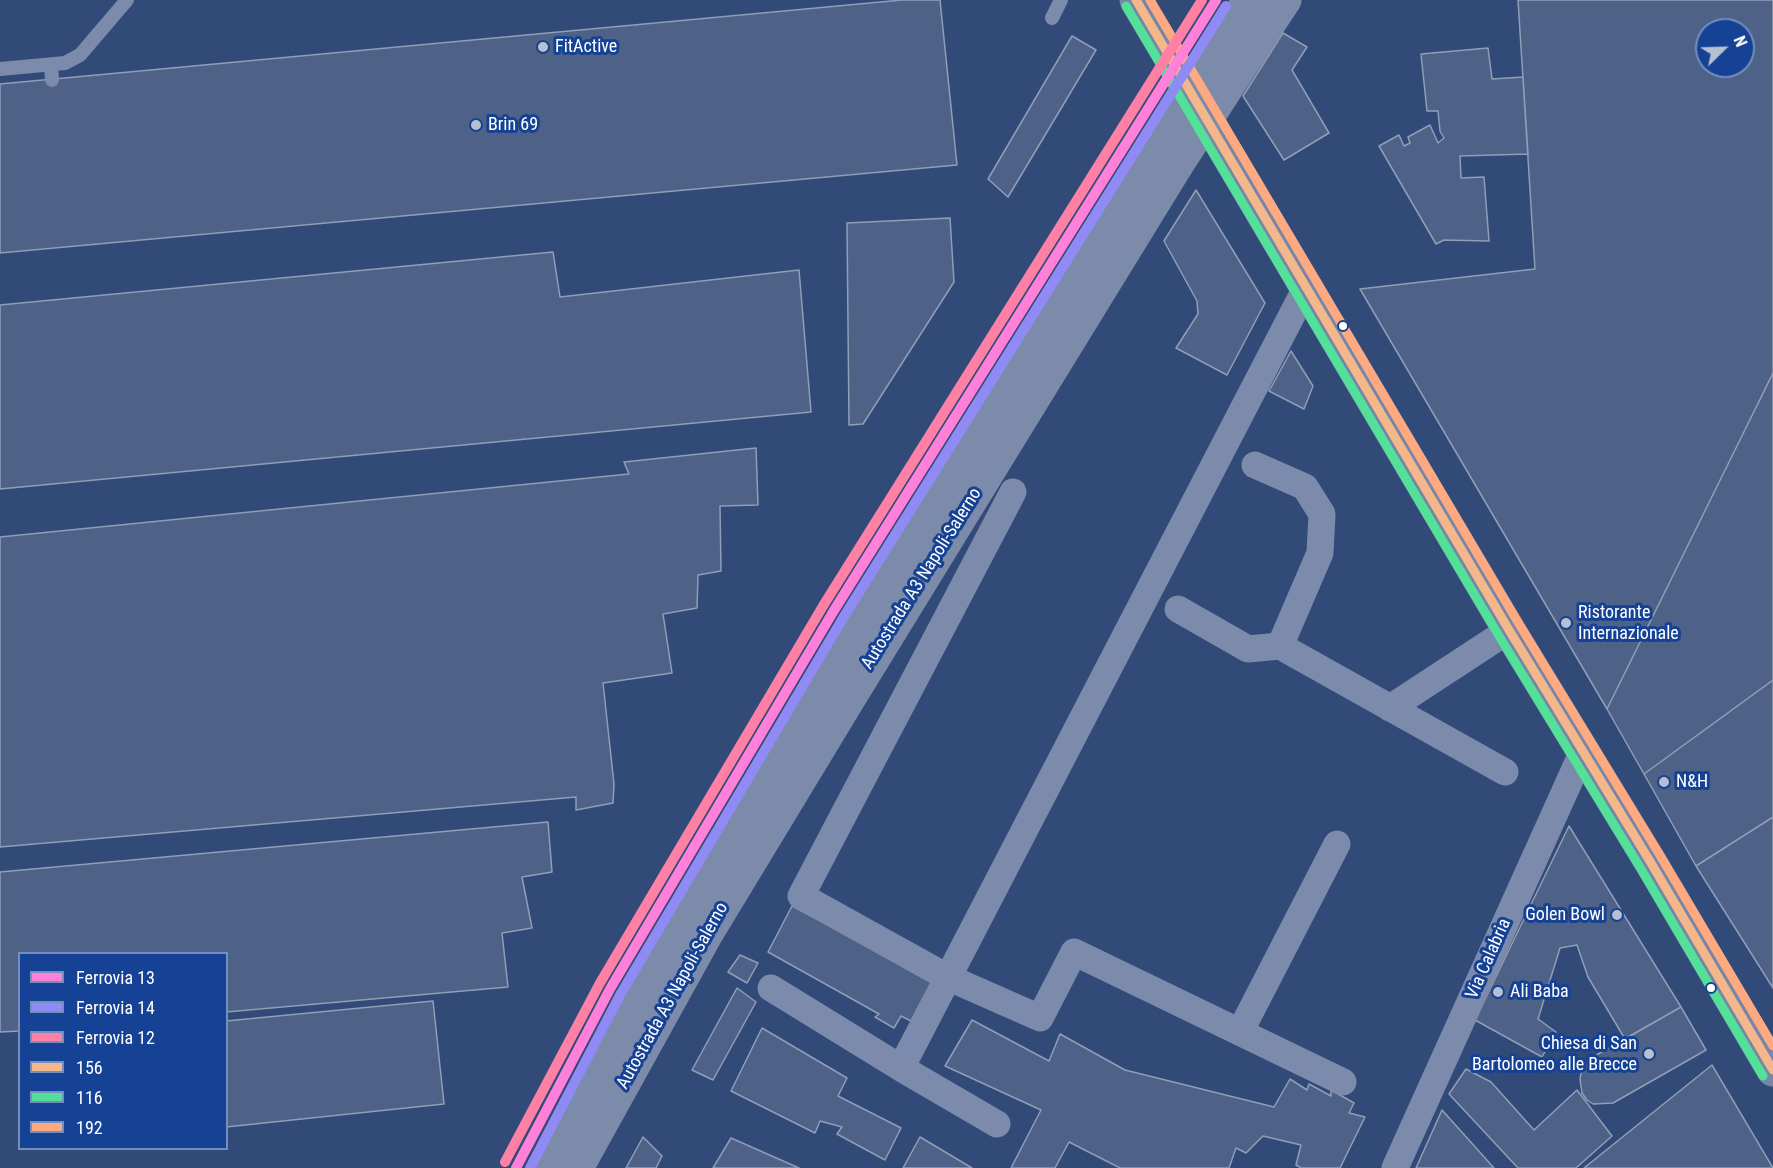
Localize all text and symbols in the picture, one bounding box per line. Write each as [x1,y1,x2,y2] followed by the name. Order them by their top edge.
[1695,18,1755,78] north arrow
[1730,33,1751,50] text: N
[555,36,617,58] place label: FitActive
[536,40,550,54] marker: FitActive
[488,114,538,136] place label: Brin 69
[469,118,483,132] marker: Brin 69
[1337,320,1349,332] unlabelled marker
[857,484,987,674] street label: Autostrada A3 Napoli-Salerno
[1578,602,1679,644] place label: Ristorante Internazionale
[1559,616,1573,630] marker: Ristorante Internazionale
[1676,771,1708,793] place label: N&H
[1657,775,1671,789] marker: N&H
[613,899,733,1093] street label: Autostrada A3 Napoli-Salerno
[1525,904,1605,926] place label: Golen Bowl
[1610,908,1624,922] marker: Golen Bowl
[1462,915,1516,1003] street label: Via Calabria
[18,952,228,1150] legend
[76,967,155,988] text: Ferrovia 13
[1510,981,1569,1003] place label: Ali Baba
[1705,982,1717,994] unlabelled marker
[1491,985,1505,999] marker: Ali Baba
[76,997,155,1018] text: Ferrovia 14
[76,1027,155,1048] text: Ferrovia 12
[1472,1033,1637,1076] place label: Chiesa di San Bartolomeo alle Brecce
[1642,1047,1656,1061] marker: Chiesa di San Bartolomeo alle Brecce
[76,1057,103,1078] text: 156
[76,1087,103,1108] text: 116
[76,1117,103,1138] text: 192

